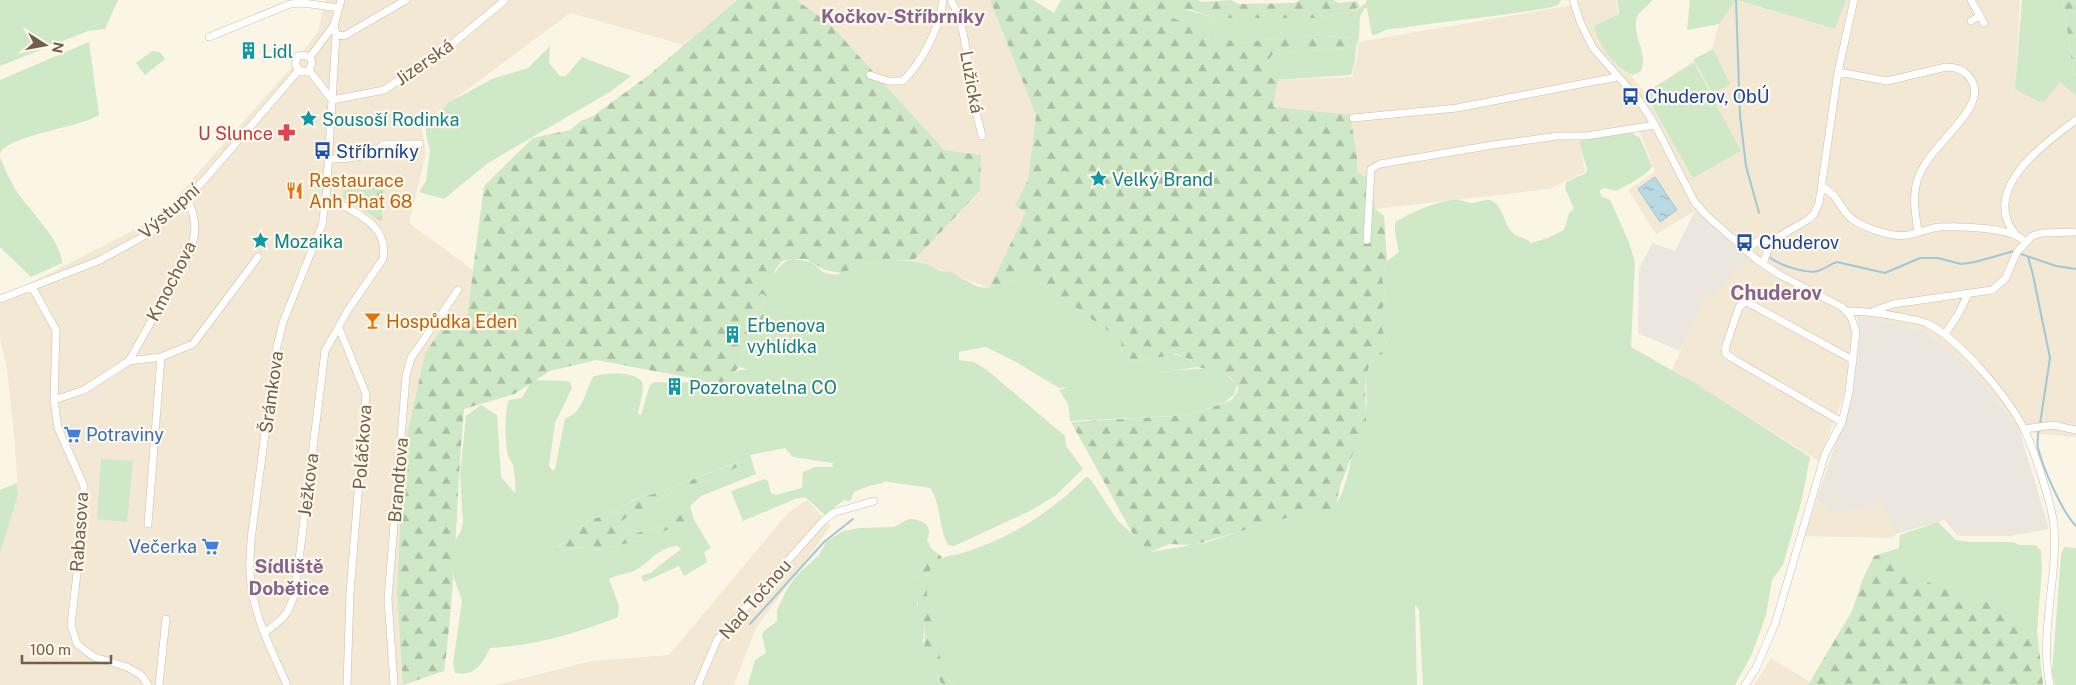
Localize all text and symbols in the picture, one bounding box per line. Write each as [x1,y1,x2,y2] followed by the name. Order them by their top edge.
[821,5,985,27] district label: Kočkov-Stříbrníky
[20,20,70,70] north arrow
[391,34,457,90] street label: Jizerská
[49,41,67,54] text: N
[238,41,258,61] building icon: Lidl
[262,41,293,62] place label: Lidl
[956,49,988,115] street label: Lužická
[1645,85,1769,107] place label: Chuderov, ObÚ
[1621,86,1641,106] bus stop icon: Chuderov, ObÚ
[298,109,318,129] place icon: Sousoší Rodinka
[322,109,459,130] place label: Sousoší Rodinka
[198,123,273,144] place label: U Slunce
[277,123,297,143] pharmacy icon: U Slunce
[312,141,332,161] bus stop icon: Stříbrníky
[336,141,419,162] place label: Stříbrníky
[1088,169,1108,189] place icon: Velký Brand
[1112,169,1213,190] place label: Velký Brand
[309,170,412,212] place label: Restaurace Anh Phat 68
[134,179,204,243] street label: Výstupní
[285,180,305,200] restaurant icon: Restaurace Anh Phat 68
[250,231,270,251] place icon: Mozaika
[274,231,343,252] place label: Mozaika
[1735,232,1755,252] bus stop icon: Chuderov
[1759,232,1839,253] place label: Chuderov
[142,238,200,324] street label: Kmochova
[1730,281,1822,305] district label: Chuderov
[362,311,382,331] bar icon: Hospůdka Eden
[386,311,517,332] place label: Hospůdka Eden
[747,315,825,357] place label: Erbenova vyhlídka
[723,325,743,345] building icon: Erbenova vyhlídka
[255,350,287,434] street label: Šrámkova
[665,377,685,397] building icon: Pozorovatelna CO
[689,377,837,398] place label: Pozorovatelna CO
[349,404,375,490] street label: Poláčkova
[62,424,82,444] supermarket icon: Potraviny
[86,424,164,445] place label: Potraviny
[384,437,412,523] street label: Brandtova
[294,452,322,518] street label: Ježkova
[66,491,92,573] street label: Rabasova
[129,536,197,557] place label: Večerka
[201,536,221,556] supermarket icon: Večerka
[249,555,330,599] district label: Sídliště Dobětice
[715,555,795,643] street label: Nad Točnou
[22,632,111,664] scale bar
[30,641,71,658] text: 100 m

